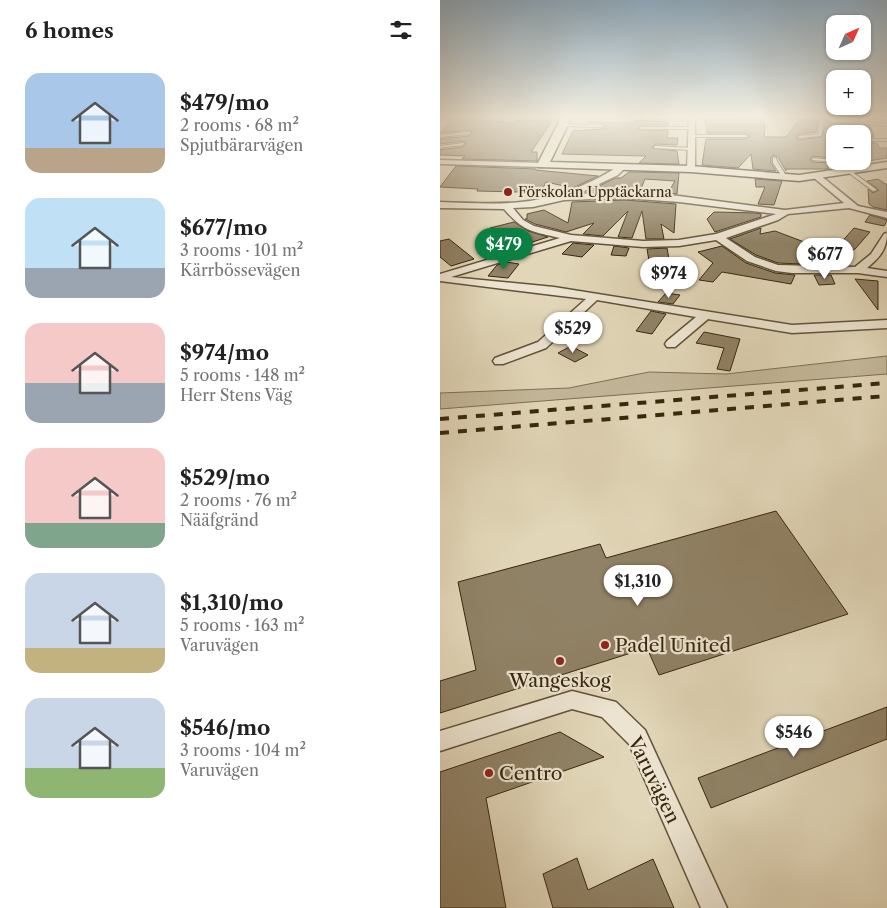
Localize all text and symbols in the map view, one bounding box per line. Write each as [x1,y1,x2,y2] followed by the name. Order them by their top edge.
[826,15,871,60] north arrow
[826,15,871,170] map controls
[387,16,415,44] icon: filters
[25,18,114,43] text: 6 homes
[826,70,871,115] button: +
[180,90,269,115] text: $479/mo
[65,93,125,153] icon: home
[180,115,299,135] text: 2 rooms · 68 m²
[826,125,871,170] button: −
[180,135,303,155] text: Spjutbärarvägen
[518,183,673,201] place label: Förskolan Upptäckarna
[502,186,514,198] marker: Förskolan Upptäckarna
[180,215,267,240] text: $677/mo
[65,218,125,278] icon: home
[474,228,534,270] pin: $479
[486,234,522,254] text: $479
[795,238,855,280] pin: $677
[180,240,303,260] text: 3 rooms · 101 m²
[808,244,843,264] text: $677
[639,256,699,299] pin: $974
[180,260,300,280] text: Kärrbössevägen
[651,263,687,283] text: $974
[543,312,603,354] pin: $529
[555,318,591,338] text: $529
[180,340,269,365] text: $974/mo
[65,343,125,403] icon: home
[180,365,305,385] text: 5 rooms · 148 m²
[180,385,292,405] text: Herr Stens Väg
[180,465,270,490] text: $529/mo
[65,468,125,528] icon: home
[180,490,297,510] text: 2 rooms · 76 m²
[180,510,259,530] text: Nääfgränd
[597,564,679,607] pin: $1,310
[615,571,661,591] text: $1,310
[180,590,283,615] text: $1,310/mo
[65,593,125,653] icon: home
[180,615,305,635] text: 5 rooms · 163 m²
[615,634,731,657] place label: Padel United
[180,635,259,655] text: Varuvägen
[599,639,611,651] marker: Padel United
[554,655,566,667] marker: Wangeskog
[508,669,612,692] place label: Wangeskog
[180,715,270,740] text: $546/mo
[764,716,824,758] pin: $546
[65,718,125,778] icon: home
[776,722,812,742] text: $546
[623,732,685,827] street label: Varuvägen
[180,740,306,760] text: 3 rooms · 104 m²
[180,760,259,780] text: Varuvägen
[499,762,562,785] place label: Centro
[483,767,495,779] marker: Centro

